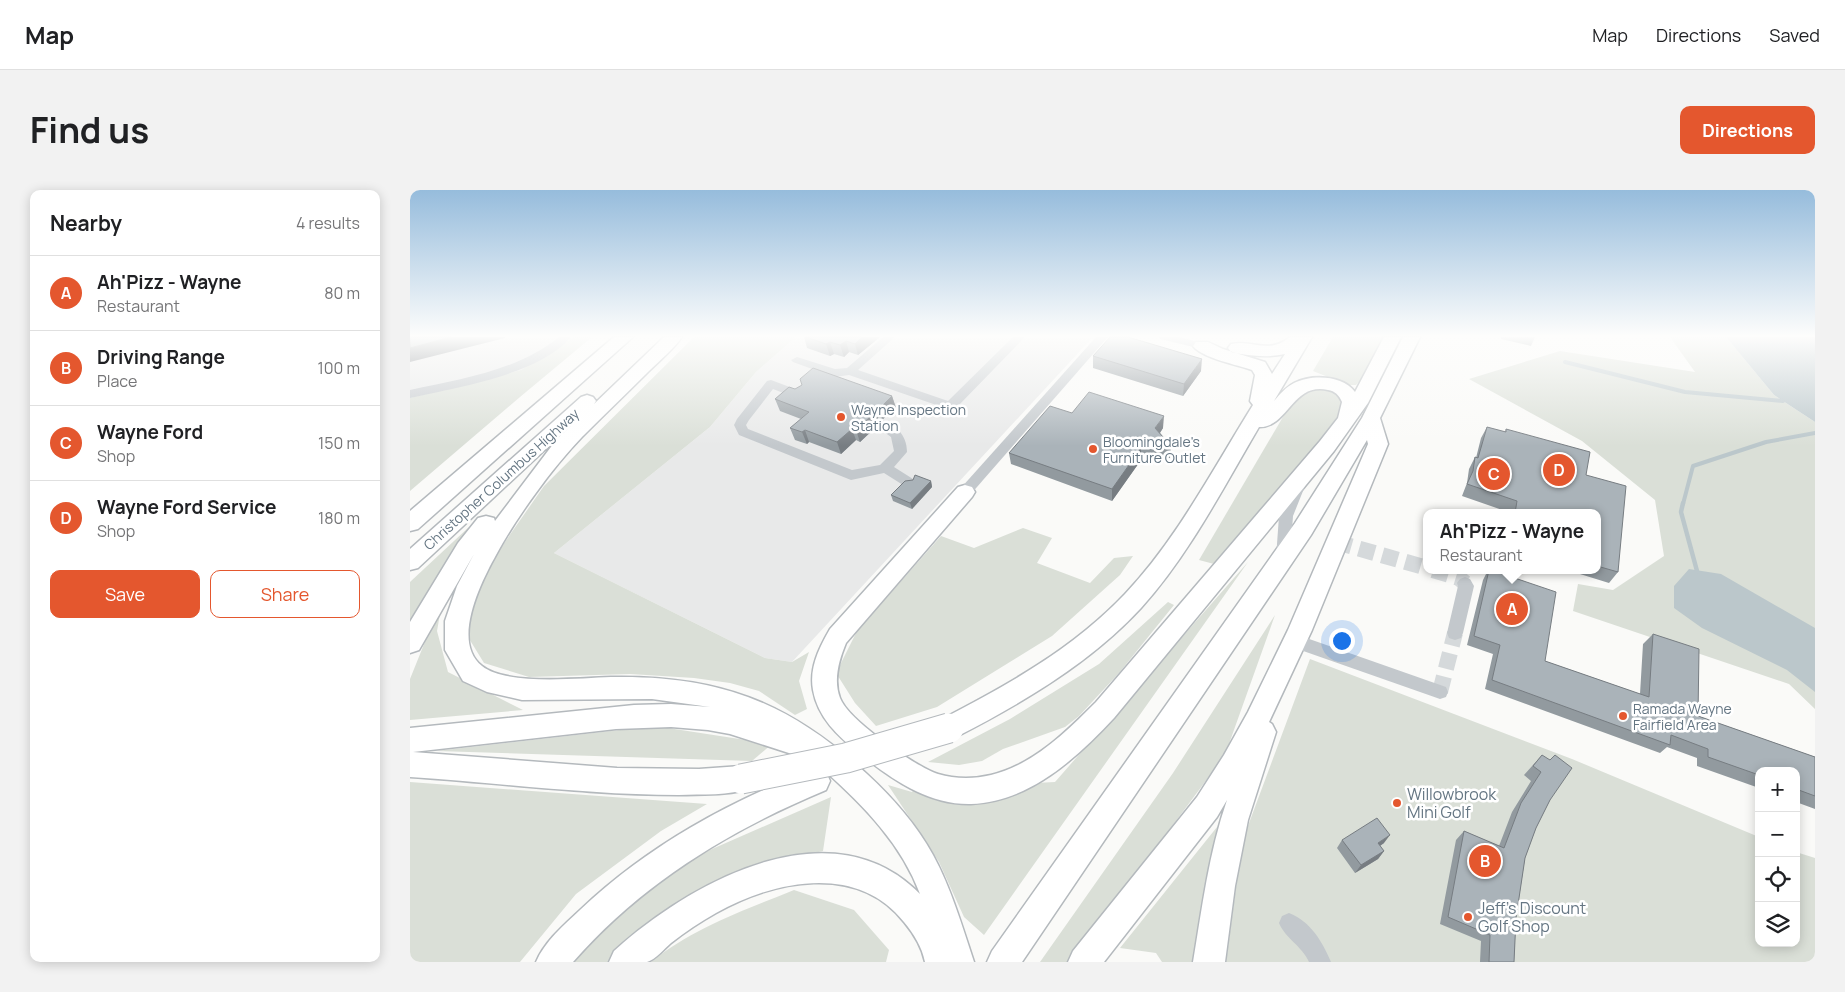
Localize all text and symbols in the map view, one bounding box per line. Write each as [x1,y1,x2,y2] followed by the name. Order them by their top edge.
[25,18,74,51] text: Map
[1592,23,1628,47] text: Map
[1656,23,1741,47] text: Directions
[1769,23,1820,47] text: Saved
[30,106,149,154] text: Find us
[1680,106,1815,154] button: Directions
[50,209,122,237] text: Nearby
[296,212,360,234] text: 4 results
[97,269,241,295] text: Ah'Pizz - Wayne
[61,282,71,304] text: A
[324,282,360,304] text: 80 m
[97,295,180,317] text: Restaurant
[97,344,225,370] text: Driving Range
[61,357,71,379] text: B
[317,357,360,379] text: 100 m
[97,370,137,392] text: Place
[851,400,966,435] place label: Wayne Inspection Station
[419,404,583,554] street label: Christopher Columbus Highway
[835,411,847,423] marker: Wayne Inspection Station
[97,419,203,445] text: Wayne Ford
[60,432,72,454] text: C
[318,432,360,454] text: 150 m
[1103,432,1206,467] place label: Bloomingdale's Furniture Outlet
[1087,443,1099,455] marker: Bloomingdale's Furniture Outlet
[97,445,135,467] text: Shop
[1543,451,1575,489] pin: D
[1478,455,1510,493] pin: C
[97,494,276,520] text: Wayne Ford Service
[60,507,72,529] text: D
[318,507,360,529] text: 180 m
[1423,509,1601,574] popup
[1440,518,1584,544] text: Ah'Pizz - Wayne
[97,520,135,542] text: Shop
[1440,544,1523,566] text: Restaurant
[50,570,200,618] button: Save
[210,570,360,618] button: Share
[1496,590,1528,628] pin: A
[1329,628,1355,654] your location
[1633,699,1732,734] place label: Ramada Wayne Fairfield Area
[1617,710,1629,722] marker: Ramada Wayne Fairfield Area
[1755,767,1800,947] map controls
[1755,767,1800,812] button: +
[1407,783,1497,823] place label: Willowbrook Mini Golf
[1391,797,1403,809] marker: Willowbrook Mini Golf
[1755,812,1800,857] button: −
[1469,842,1501,880] pin: B
[1755,857,1800,902] button: locate
[1478,897,1586,937] place label: Jeff's Discount Golf Shop
[1755,902,1800,947] button: layers
[1462,911,1474,923] marker: Jeff's Discount Golf Shop

